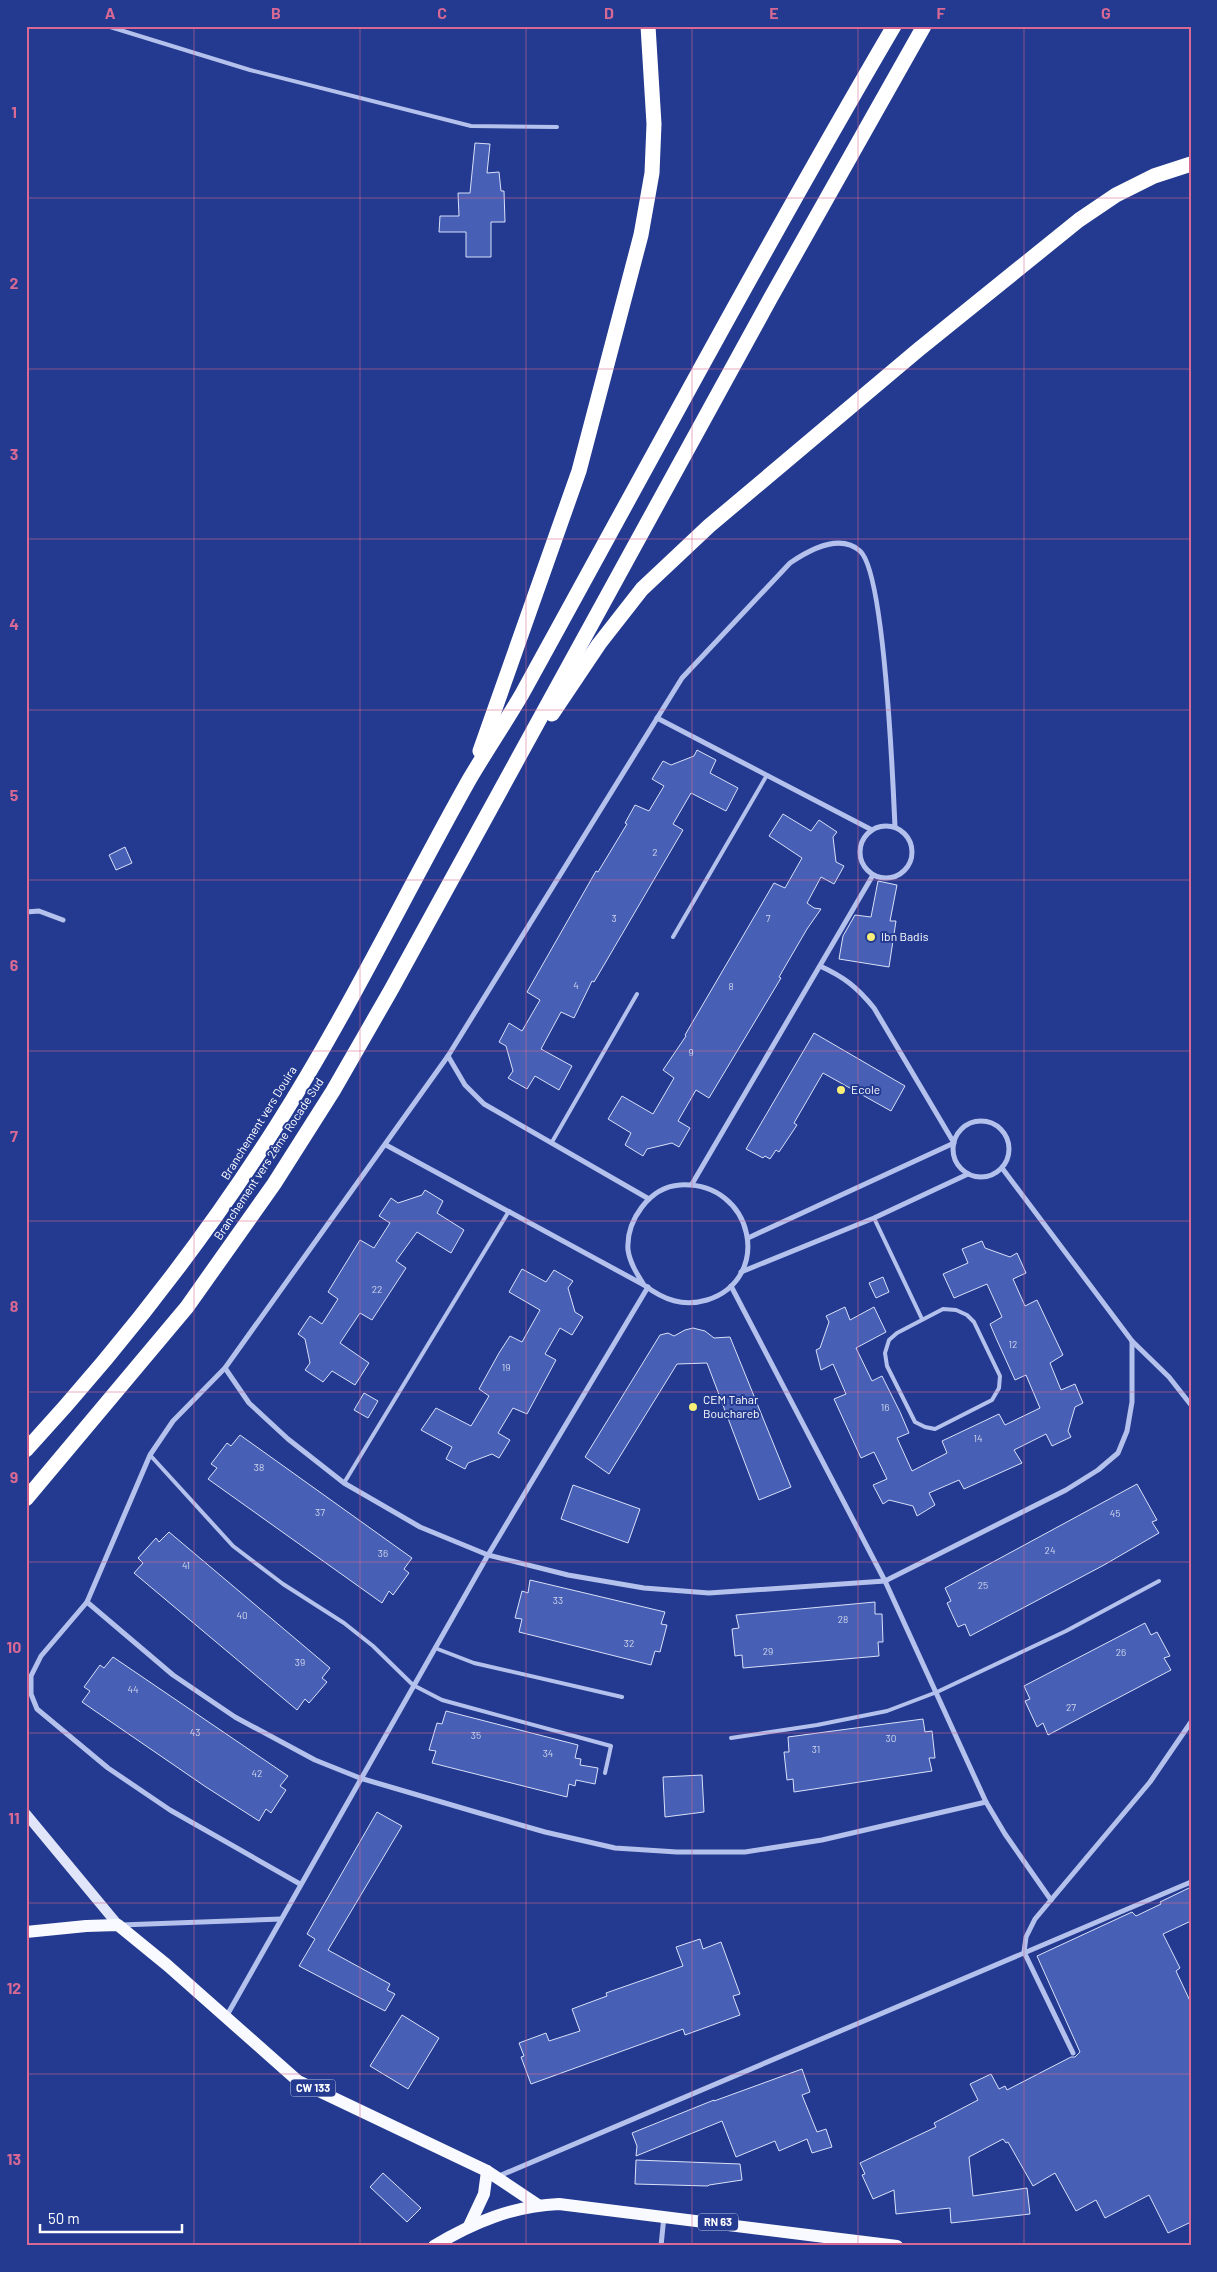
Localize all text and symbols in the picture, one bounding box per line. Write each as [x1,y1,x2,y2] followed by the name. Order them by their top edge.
[105,3,116,22] text: A
[271,3,281,22] text: B
[437,3,447,22] text: C
[604,3,614,22] text: D
[769,3,779,22] text: E
[937,3,946,22] text: F
[1101,3,1111,22] text: G
[11,102,17,121] text: 1
[10,273,19,292] text: 2
[10,444,18,463] text: 3
[9,614,19,633] text: 4
[10,785,19,804] text: 5
[652,846,658,858] house number: 2
[611,912,617,924] house number: 3
[766,912,771,924] house number: 7
[881,929,929,943] place label: Ibn Badis
[865,931,877,943] marker: Ibn Badis
[10,955,19,974] text: 6
[573,979,579,991] house number: 4
[728,980,734,992] house number: 8
[688,1046,694,1058] house number: 9
[217,1063,299,1182] street label: Branchement vers Douira
[210,1075,326,1242] street label: Branchement vers 2ème Rocade Sud
[851,1082,880,1096] place label: Ecole
[835,1084,847,1096] marker: Ecole
[10,1126,18,1145] text: 7
[372,1283,382,1295] house number: 22
[10,1296,19,1315] text: 8
[1009,1338,1017,1350] house number: 12
[502,1361,510,1373] house number: 19
[703,1392,760,1420] place label: CEM Tahar Bouchareb
[687,1401,699,1413] marker: CEM Tahar Bouchareb
[881,1401,889,1413] house number: 16
[973,1432,983,1444] house number: 14
[254,1461,264,1473] house number: 38
[10,1467,18,1486] text: 9
[315,1506,325,1518] house number: 37
[1110,1507,1120,1519] house number: 45
[1045,1544,1055,1556] house number: 24
[378,1547,388,1559] house number: 36
[182,1559,190,1571] house number: 41
[978,1579,988,1591] house number: 25
[553,1594,563,1606] house number: 33
[236,1609,248,1621] house number: 40
[838,1613,848,1625] house number: 28
[7,1637,21,1656] text: 10
[624,1637,634,1649] house number: 32
[763,1645,773,1657] house number: 29
[1116,1646,1126,1658] house number: 26
[295,1656,305,1668] house number: 39
[127,1683,139,1695] house number: 44
[1066,1701,1076,1713] house number: 27
[190,1726,200,1738] house number: 43
[471,1729,481,1741] house number: 35
[886,1732,896,1744] house number: 30
[812,1743,820,1755] house number: 31
[543,1747,553,1759] house number: 34
[252,1767,262,1779] house number: 42
[8,1808,20,1827] text: 11
[7,1978,21,1997] text: 12
[290,2080,336,2096] road number: CW 133
[7,2149,21,2168] text: 13
[40,2202,182,2234] scale bar
[48,2209,80,2227] text: 50 m
[698,2214,738,2230] road number: RN 63

